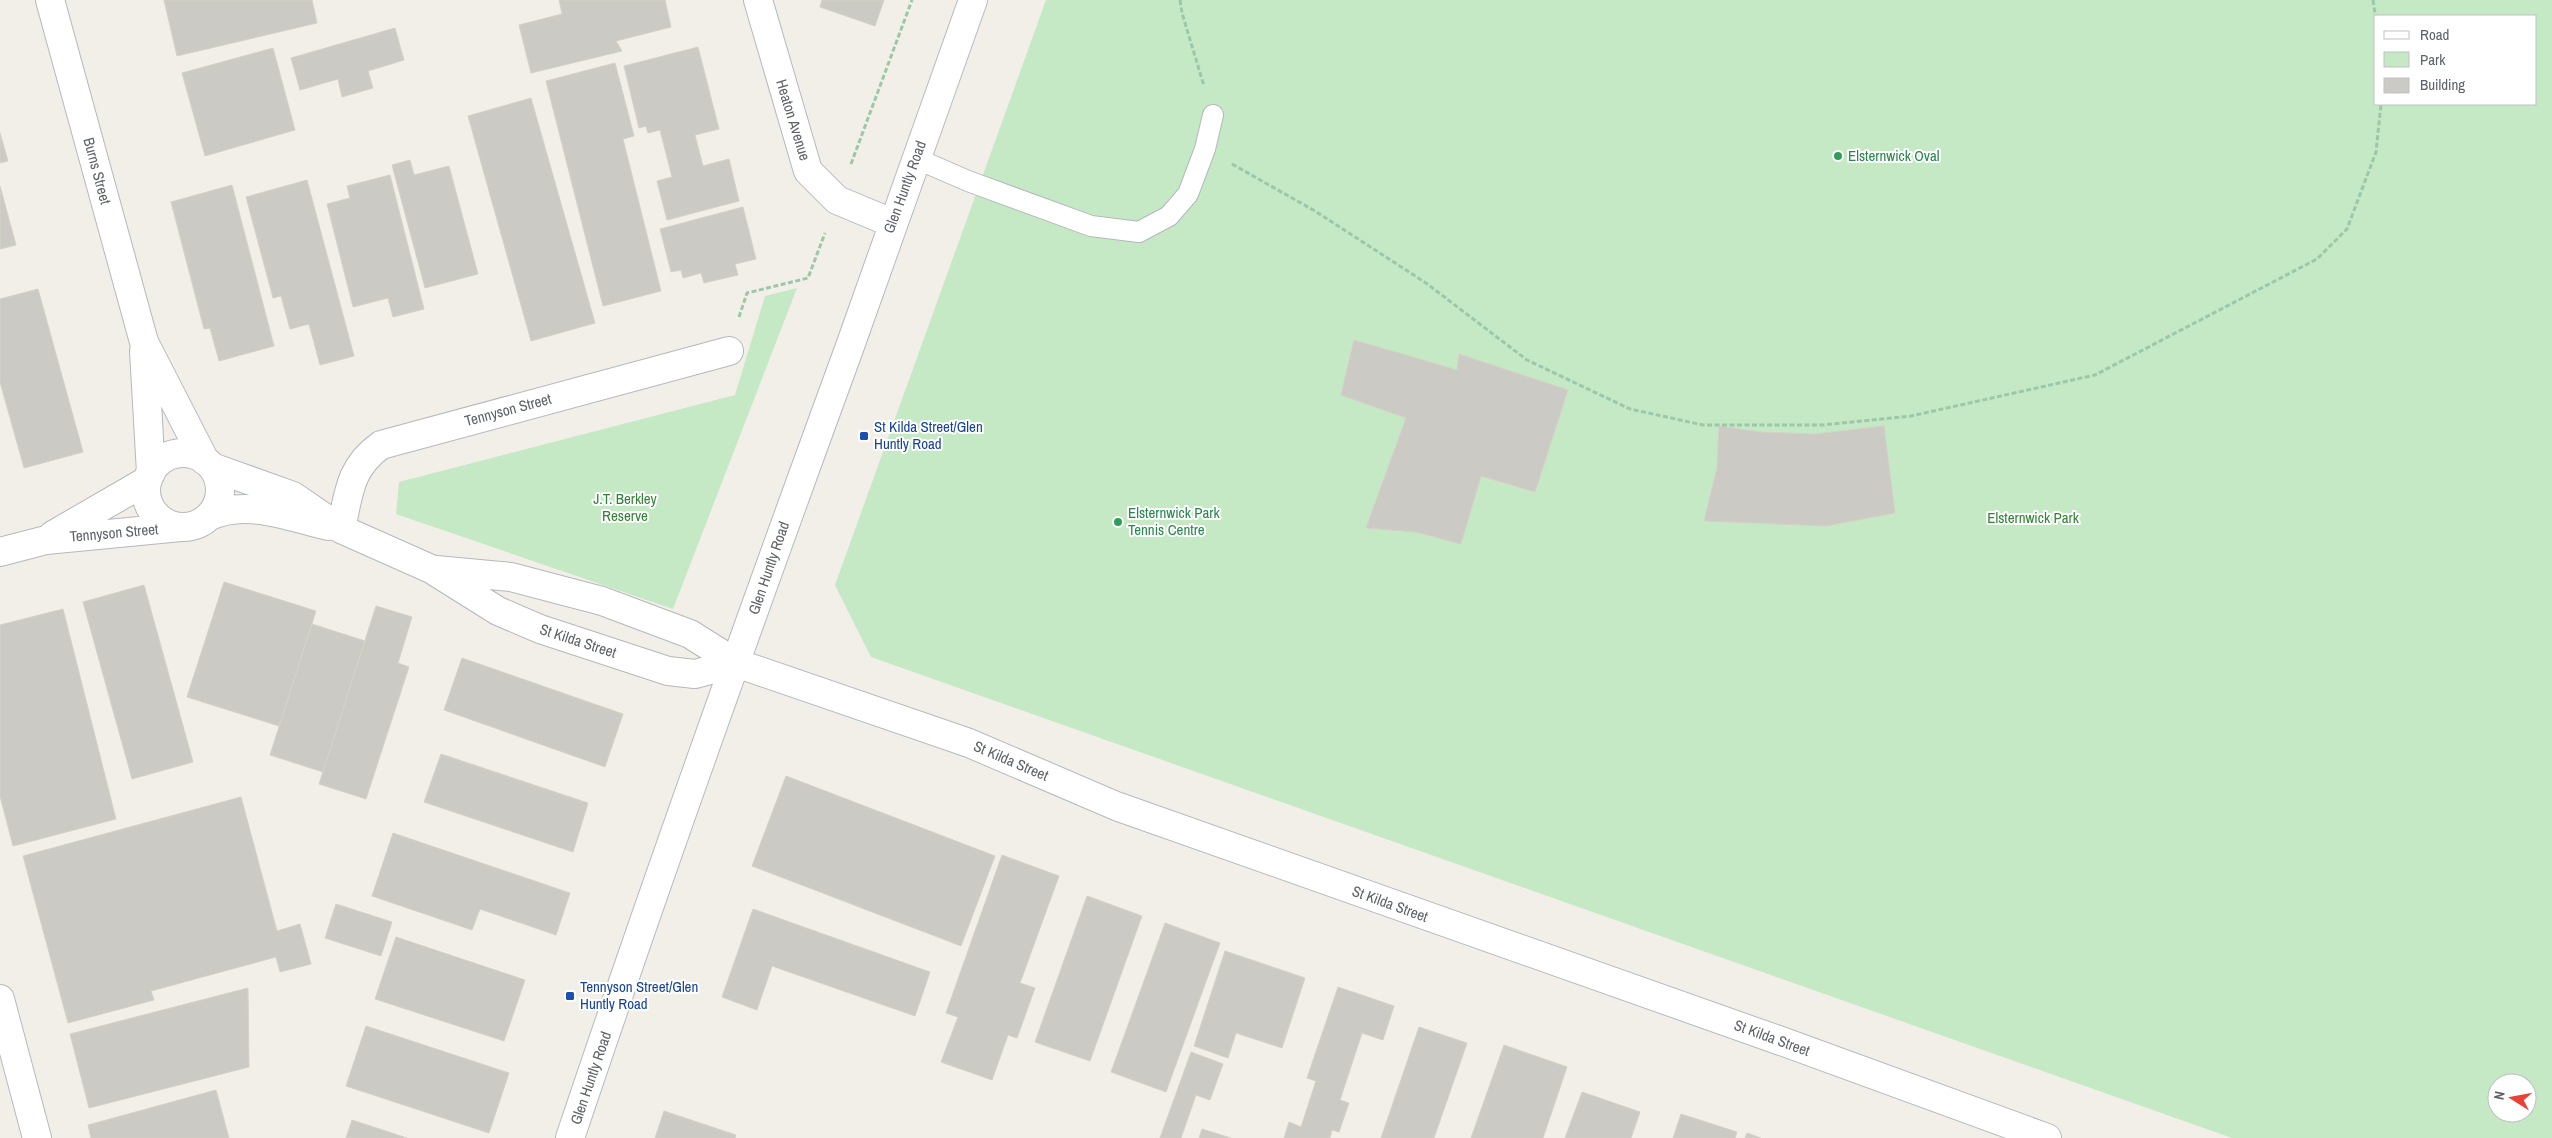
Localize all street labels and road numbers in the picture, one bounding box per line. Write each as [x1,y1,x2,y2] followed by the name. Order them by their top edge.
[771,77,816,163] street label: Heaton Avenue
[78,135,117,207] street label: Burns Street
[878,138,931,236] street label: Glen Huntly Road
[462,388,554,431] street label: Tennyson Street
[69,518,160,547] street label: Tennyson Street
[743,519,794,617] street label: Glen Huntly Road
[537,618,620,663] street label: St Kilda Street
[971,735,1052,786] street label: St Kilda Street
[1349,880,1432,927] street label: St Kilda Street
[1731,1014,1814,1061] street label: St Kilda Street
[565,1029,616,1127] street label: Glen Huntly Road

